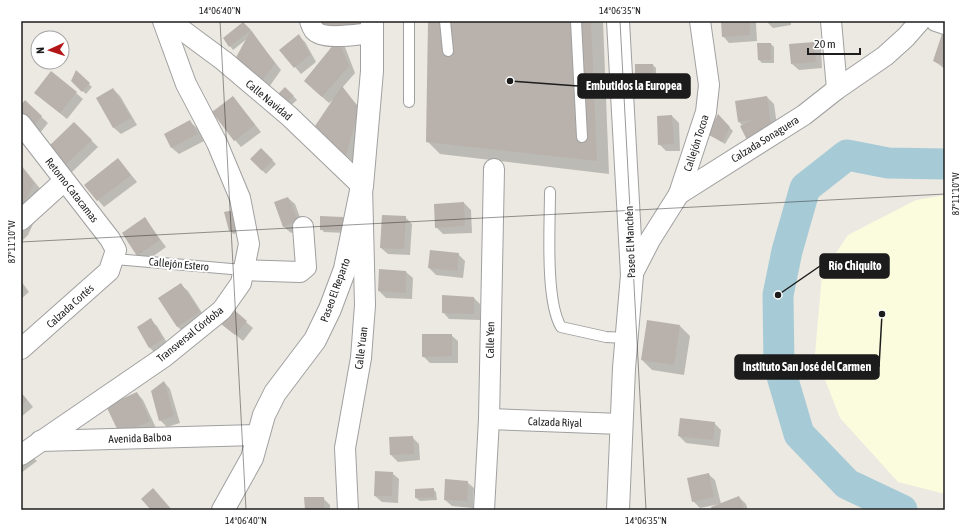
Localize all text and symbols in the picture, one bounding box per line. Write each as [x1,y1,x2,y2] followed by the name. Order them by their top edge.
[199,5,241,16] text: 14°06'40"N
[599,5,641,16] text: 14°06'35"N
[30,30,70,70] north arrow
[808,30,860,56] scale bar
[814,37,836,51] text: 20 m
[34,47,46,54] text: N
[578,74,690,98] callout: Embutidos la Europea
[244,77,294,123] street label: Calle Navidad
[586,79,682,93] text: Embutidos la Europea
[681,113,711,173] street label: Callejón Tocoa
[729,113,801,165] street label: Calzada Sonaguera
[43,155,101,225] street label: Retorno Catacamas
[950,172,961,216] text: 87°11'10"W
[623,206,637,278] street label: Paseo El Manchén
[6,220,17,264] text: 87°11'10"W
[820,254,889,278] callout: Río Chiquito
[148,255,210,273] street label: Callejón Estero
[318,256,352,324] street label: Paseo El Reparto
[828,259,882,273] text: Río Chiquito
[44,282,96,330] street label: Calzada Cortés
[154,304,226,364] street label: Transversal Córdoba
[484,321,496,359] street label: Calle Yen
[352,326,370,370] street label: Calle Yuan
[735,355,879,379] callout: Instituto San José del Carmen
[743,360,871,374] text: Instituto San José del Carmen
[528,415,582,429] street label: Calzada Riyal
[108,431,172,445] street label: Avenida Balboa
[225,515,267,526] text: 14°06'40"N
[625,515,667,526] text: 14°06'35"N

